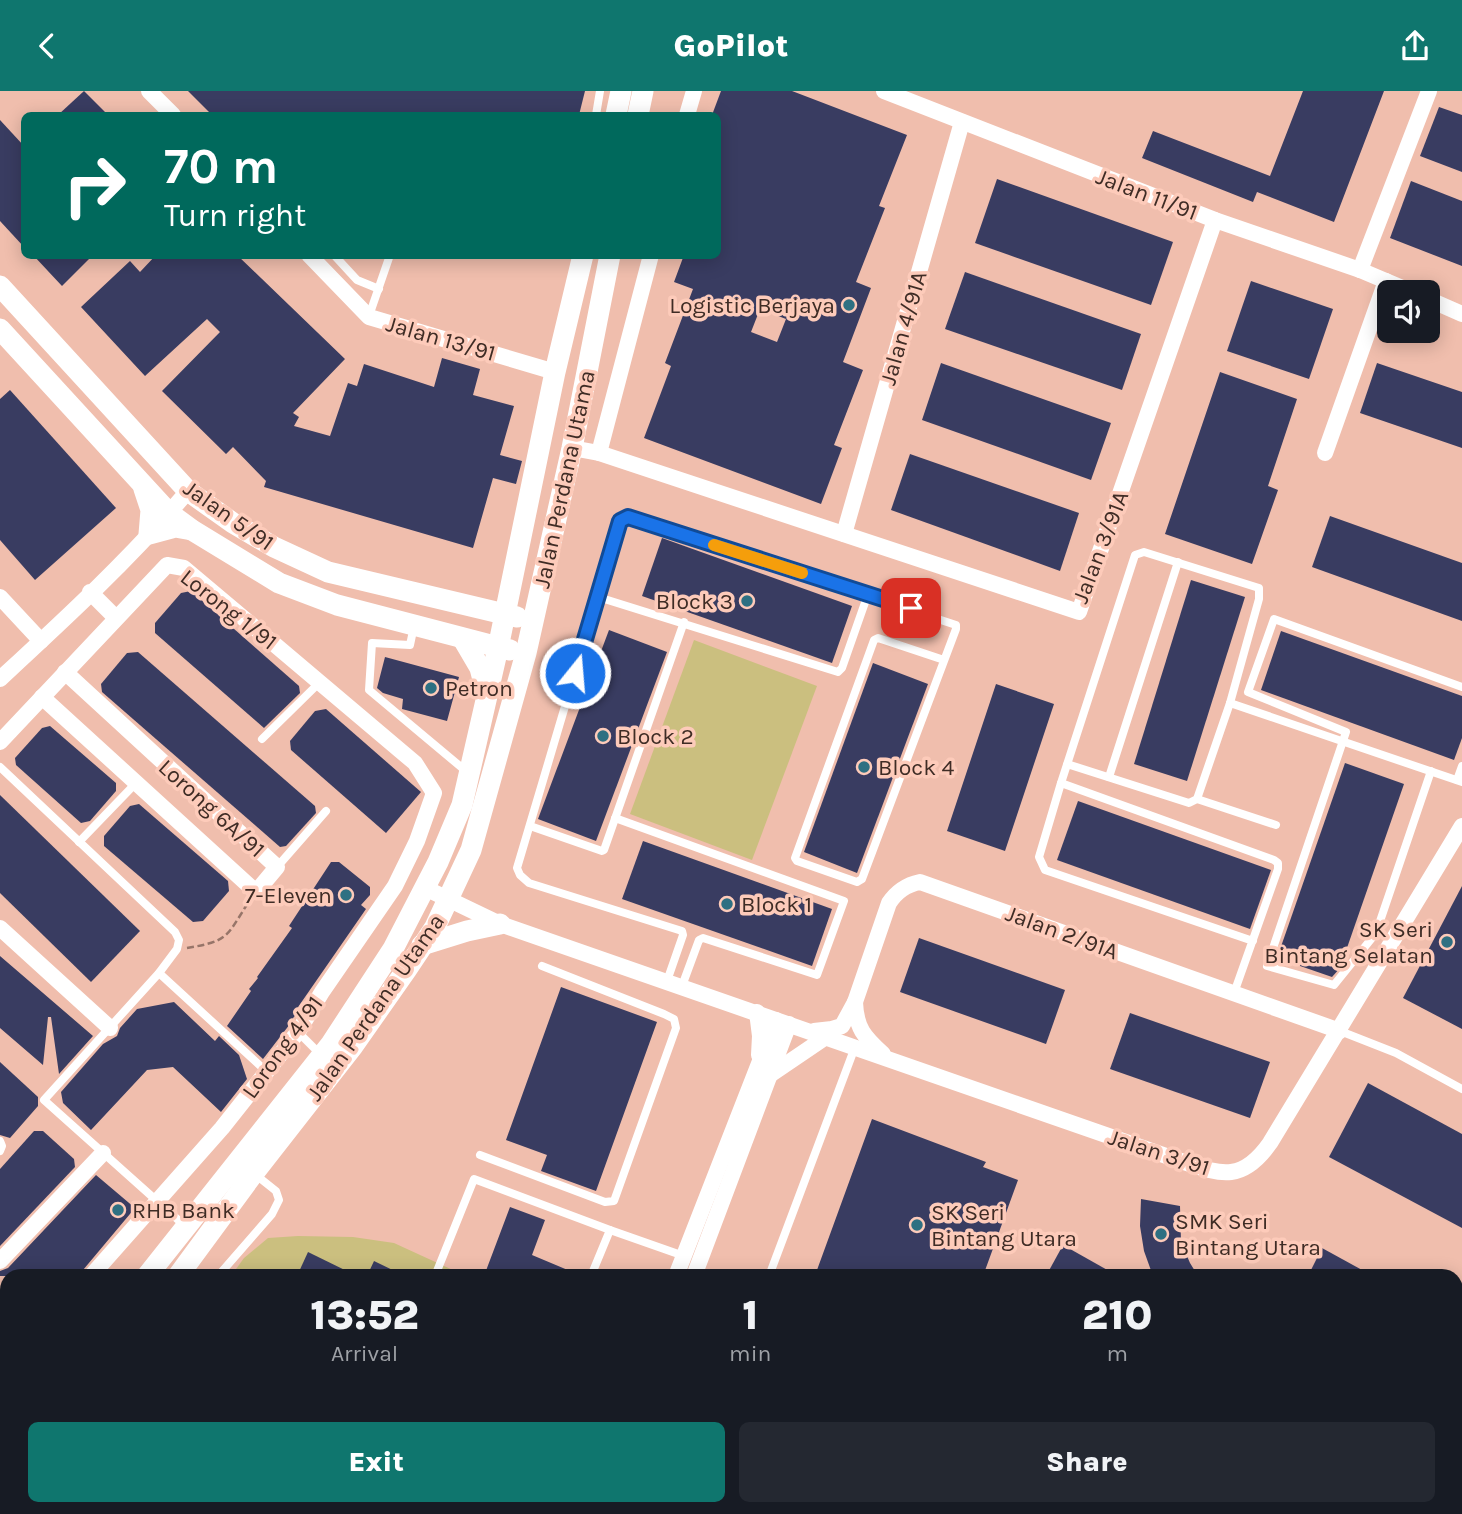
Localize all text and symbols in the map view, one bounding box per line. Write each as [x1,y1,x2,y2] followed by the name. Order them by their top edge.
[28,27,66,65] icon: back
[673,27,789,64] text: GoPilot
[1396,27,1434,65] icon: share
[164,138,278,195] text: 70 m
[49,140,140,231] icon: right
[1092,163,1201,226] street label: Jalan 11/91
[164,197,306,234] text: Turn right
[874,268,933,388] street label: Jalan 4/91A
[1377,280,1440,343] map controls
[1377,280,1440,343] button: sound
[669,292,835,319] place label: Logistic Berjaya
[841,297,857,313] marker: Logistic Berjaya
[383,310,499,367] street label: Jalan 13/91
[528,368,601,591] street label: Jalan Perdana Utama
[178,474,279,556] street label: Jalan 5/91
[1067,487,1134,607] street label: Jalan 3/91A
[175,563,282,655] street label: Lorong 1/91
[881,578,941,638] pin
[656,588,733,615] place label: Block 3
[892,589,930,627] icon: arrive
[739,593,755,609] marker: Block 3
[538,636,612,710] position arrow
[445,675,513,702] place label: Petron
[423,680,439,696] marker: Petron
[617,723,694,750] place label: Block 2
[595,728,611,744] marker: Block 2
[153,754,270,863] street label: Lorong 6A/91
[878,754,955,781] place label: Block 4
[856,759,872,775] marker: Block 4
[245,882,332,909] place label: 7-Eleven
[338,887,354,903] marker: 7-Eleven
[741,891,812,918] place label: Block 1
[719,896,735,912] marker: Block 1
[1002,900,1122,965] street label: Jalan 2/91A
[301,909,450,1106] street label: Jalan Perdana Utama
[1264,916,1433,969] place label: SK Seri Bintang Selatan
[1439,934,1455,950] marker: SK Seri Bintang Selatan
[236,991,329,1104] street label: Lorong 4/91
[1105,1123,1213,1182] street label: Jalan 3/91
[132,1197,235,1224] place label: RHB Bank
[931,1199,1077,1252] place label: SK Seri Bintang Utara
[110,1202,126,1218] marker: RHB Bank
[1175,1208,1321,1261] place label: SMK Seri Bintang Utara
[909,1217,925,1233] marker: SK Seri Bintang Utara
[1153,1226,1169,1242] marker: SMK Seri Bintang Utara
[310,1290,419,1340] text: 13:52
[742,1290,758,1340] text: 1
[1082,1290,1153,1340] text: 210
[331,1340,398,1367] text: Arrival
[729,1340,771,1367] text: min
[1106,1340,1128,1367] text: m
[28,1422,725,1502] button: Exit
[739,1422,1435,1502] button: Share

